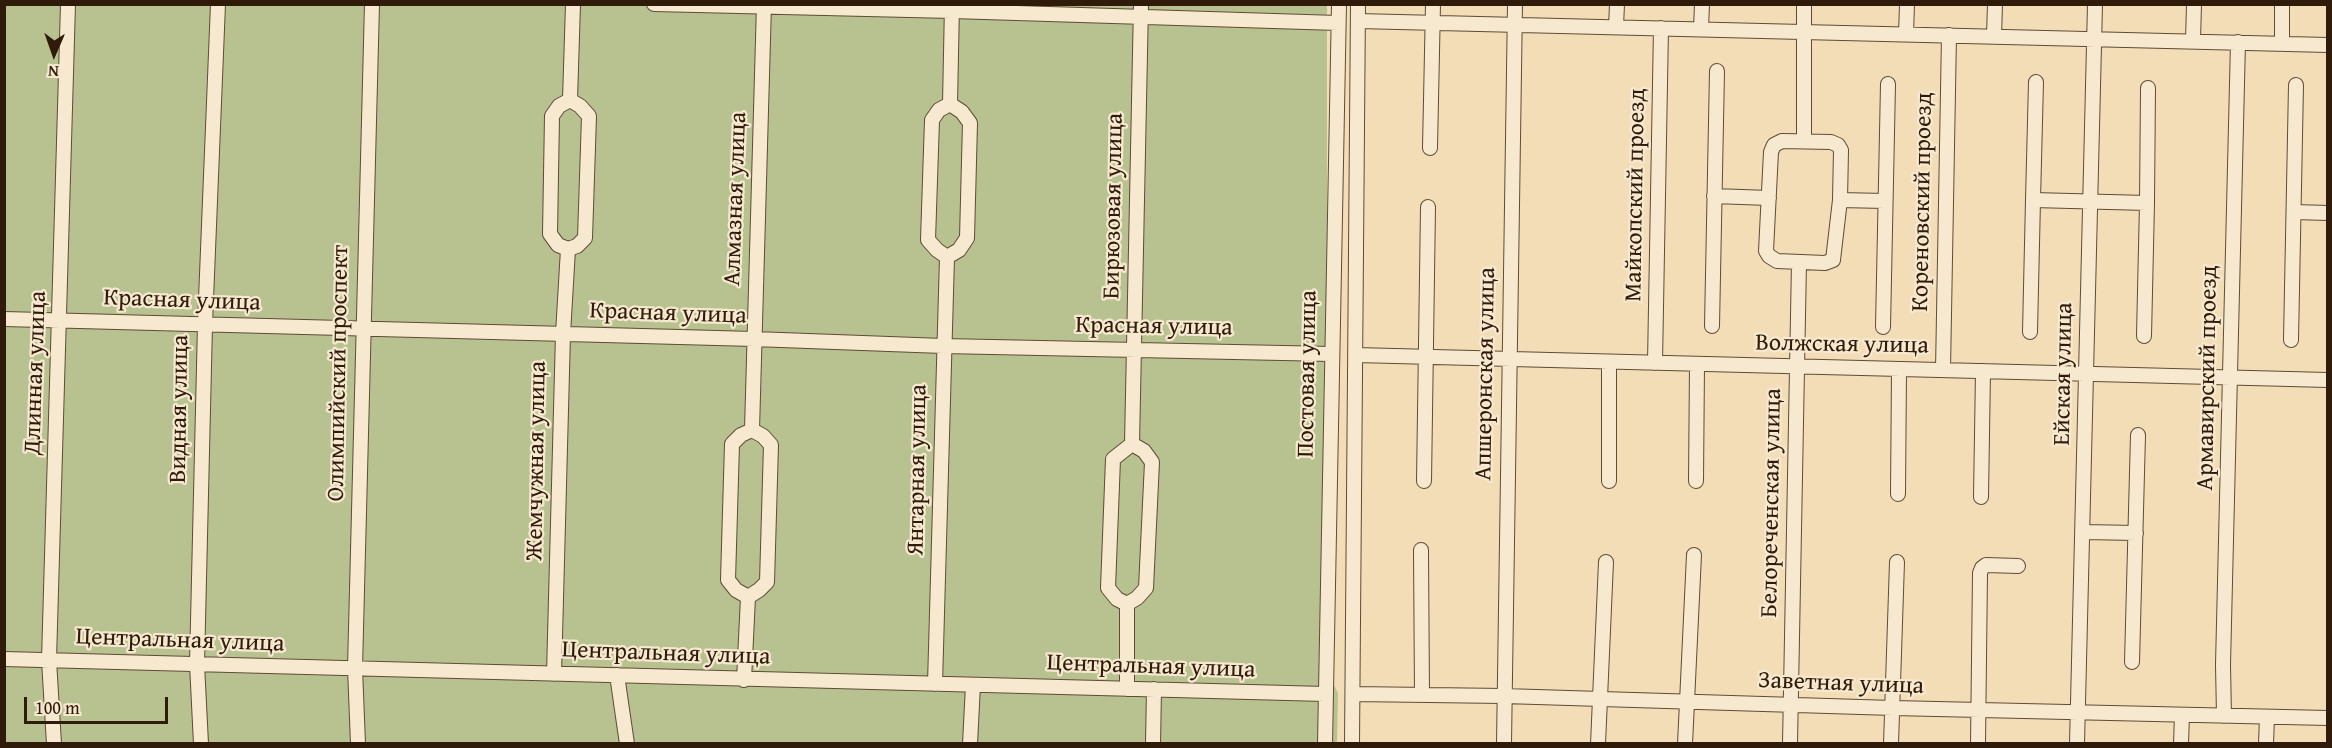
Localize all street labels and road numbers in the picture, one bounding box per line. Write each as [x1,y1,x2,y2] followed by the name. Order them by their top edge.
[1620,88,1652,302] street label: Майкопский проезд
[1907,92,1939,312] street label: Кореновский проезд
[719,111,753,287] street label: Алмазная улица
[1098,113,1130,299] street label: Бирюзовая улица
[322,244,356,502] street label: Олимпийский проспект
[2192,265,2224,491] street label: Армавирский проезд
[1470,267,1502,481] street label: Апшеронская улица
[103,284,261,318] street label: Красная улица
[19,290,53,456] street label: Длинная улица
[1292,290,1324,458] street label: Постовая улица
[589,297,747,331] street label: Красная улица
[2048,302,2080,446] street label: Ейская улица
[1075,311,1233,343] street label: Красная улица
[1755,329,1929,361] street label: Волжская улица
[164,335,196,483] street label: Видная улица
[521,361,553,561] street label: Жемчужная улица
[902,384,934,556] street label: Янтарная улица
[1756,388,1788,618] street label: Белореченская улица
[75,623,285,659] street label: Центральная улица
[561,636,771,672] street label: Центральная улица
[1046,649,1256,685] street label: Центральная улица
[1758,667,1924,701] street label: Заветная улица

